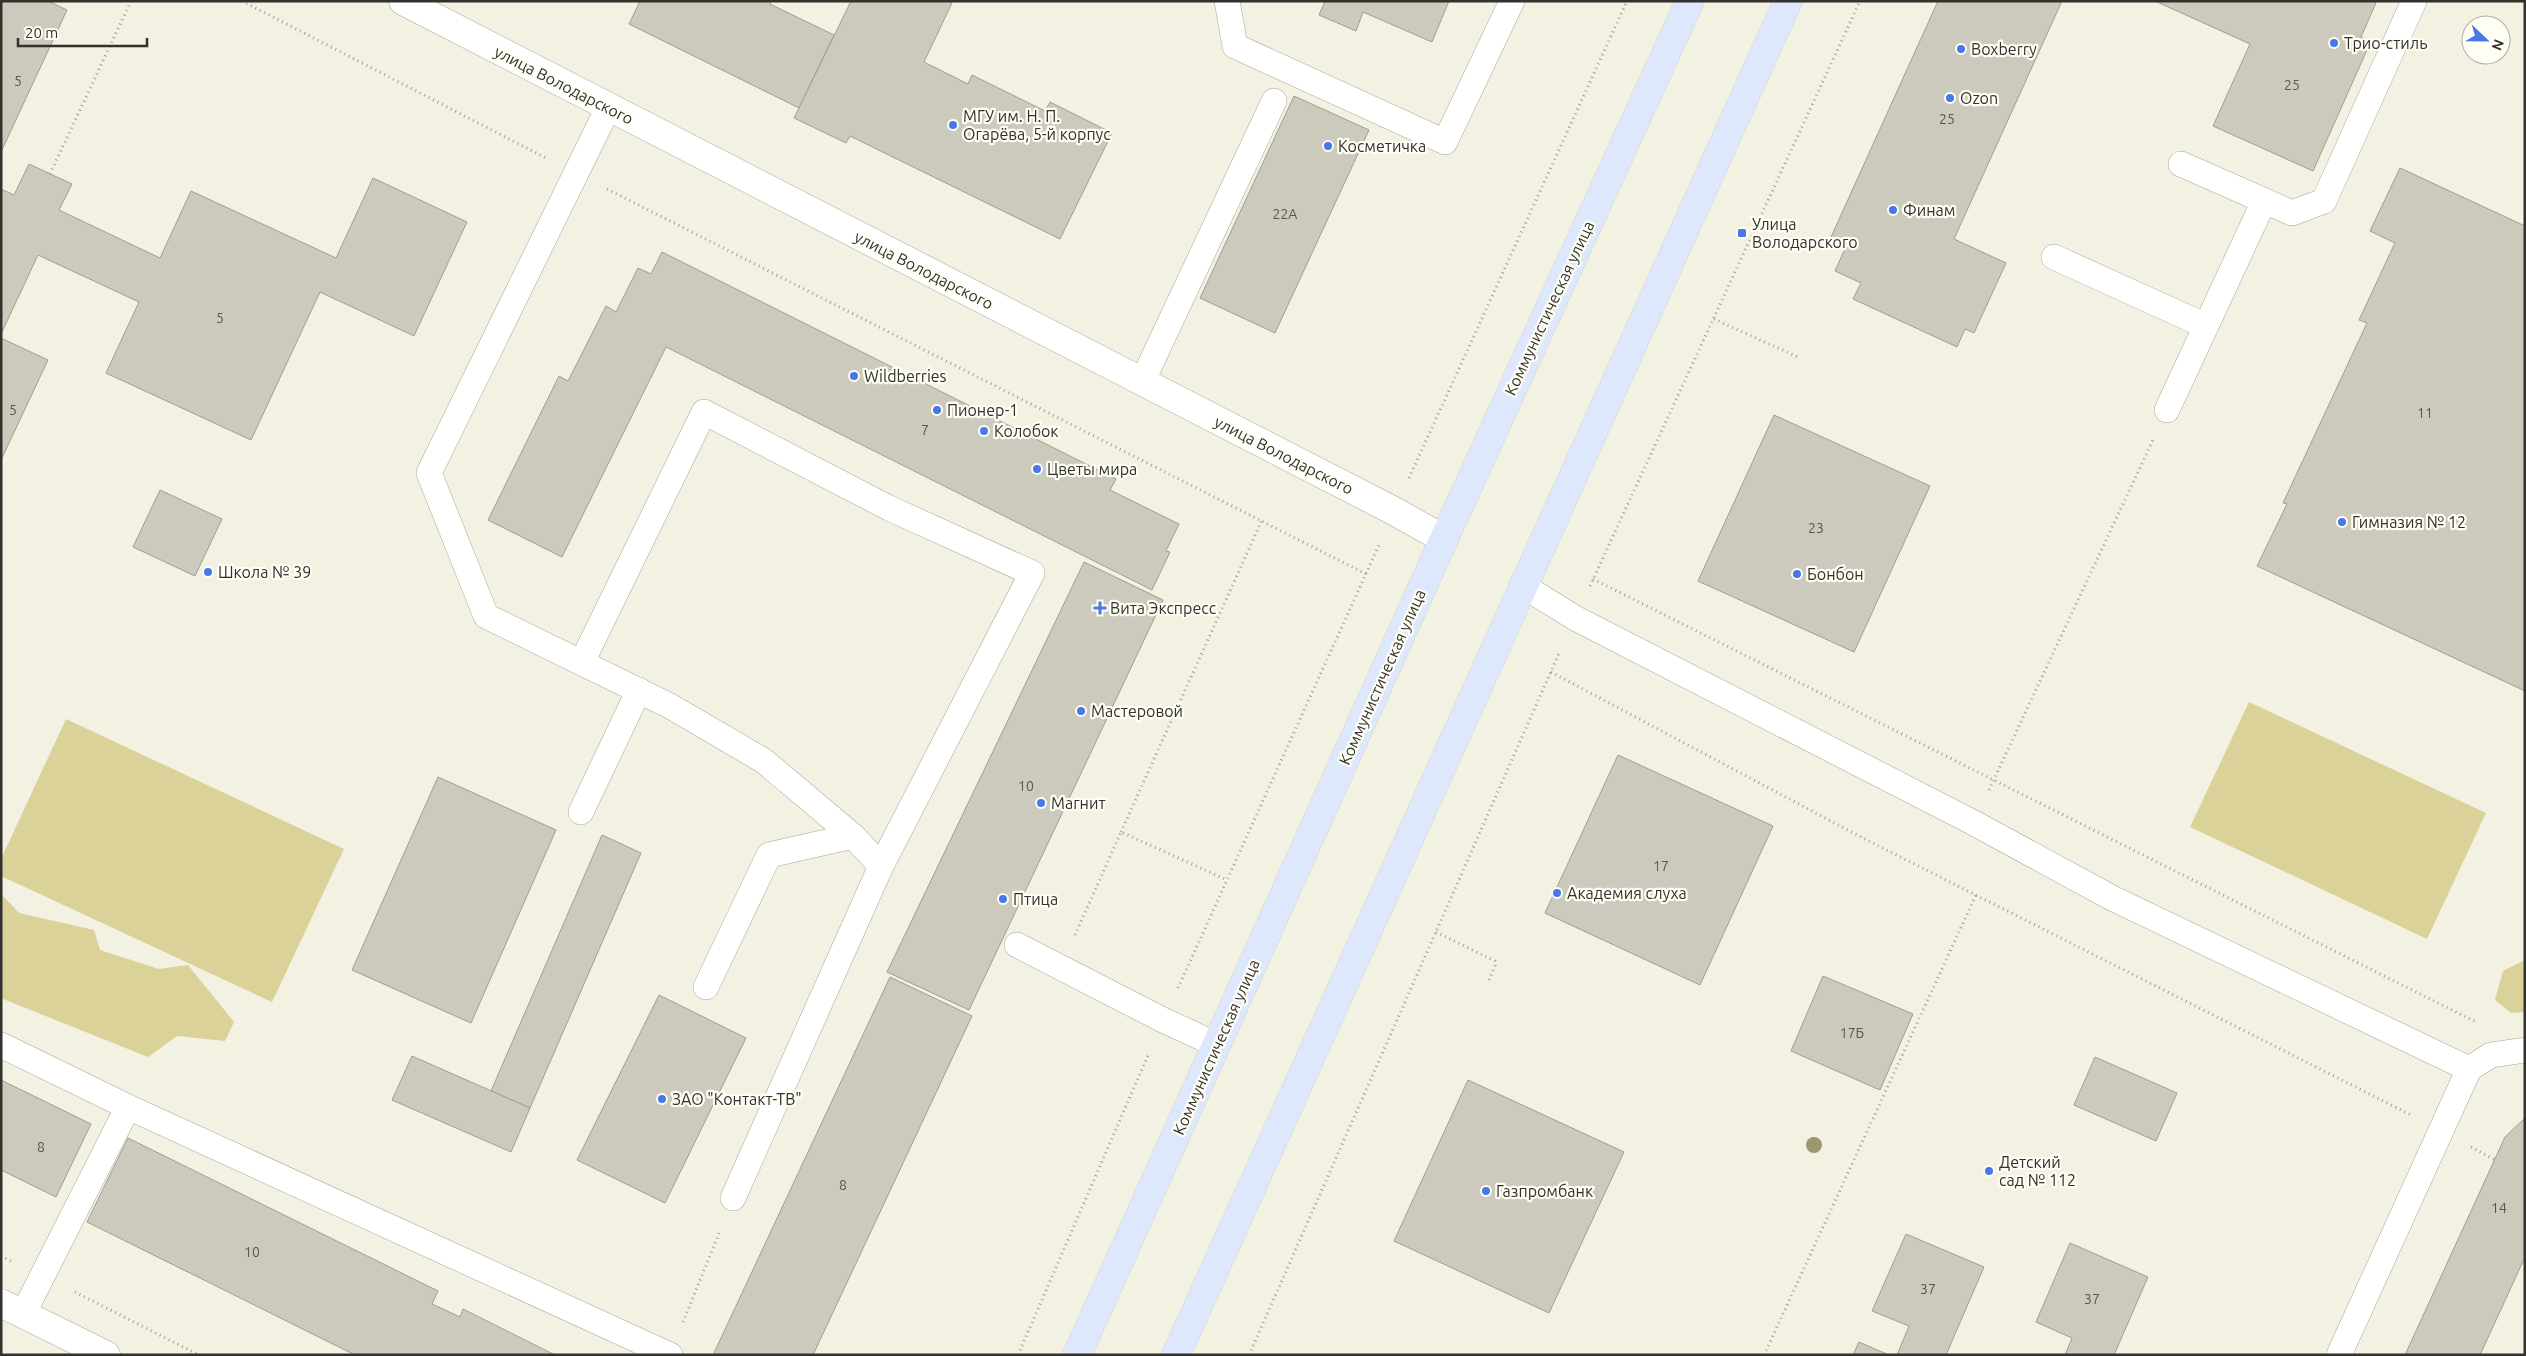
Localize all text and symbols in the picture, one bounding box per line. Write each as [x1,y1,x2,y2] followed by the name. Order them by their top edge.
[18,15,146,47] scale bar
[2461,15,2511,65] north arrow
[25,24,58,41] text: 20 m
[2344,34,2428,52] place label: Трио-стиль
[2328,37,2340,49] marker: Трио-стиль
[2489,37,2507,53] text: N
[1971,40,2037,58] place label: Boxberry
[492,42,636,128] street label: улица Володарского
[1955,43,1967,55] marker: Boxberry
[14,73,22,89] house number: 5
[2284,77,2300,93] house number: 25
[1960,89,1998,107] place label: Ozon
[1944,92,1956,104] marker: Ozon
[963,107,1111,143] place label: МГУ им. Н. П. Огарёва, 5-й корпус
[1939,111,1955,127] house number: 25
[947,119,959,131] marker: МГУ им. Н. П. Огарёва, 5-й корпус
[1338,137,1426,155] place label: Косметичка
[1322,140,1334,152] marker: Косметичка
[1903,201,1955,219] place label: Финам
[1887,204,1899,216] marker: Финам
[1273,206,1297,222] house number: 22А
[1752,215,1858,251] place label: Улица Володарского
[1501,218,1597,398] street label: Коммунистическая улица
[852,227,996,313] street label: улица Володарского
[1736,227,1748,239] marker: Улица Володарского
[216,310,224,326] house number: 5
[864,367,947,385] place label: Wildberries
[848,370,860,382] marker: Wildberries
[947,401,1018,419] place label: Пионер-1
[9,402,17,418] house number: 5
[931,404,943,416] marker: Пионер-1
[2417,405,2433,421] house number: 11
[1212,412,1356,498] street label: улица Володарского
[921,422,929,438] house number: 7
[994,422,1059,440] place label: Колобок
[978,425,990,437] marker: Колобок
[1047,460,1137,478] place label: Цветы мира
[1031,463,1043,475] marker: Цветы мира
[2352,513,2466,531] place label: Гимназия № 12
[2336,516,2348,528] marker: Гимназия № 12
[1808,520,1824,536] house number: 23
[218,563,311,581] place label: Школа № 39
[1807,565,1864,583] place label: Бонбон
[202,566,214,578] marker: Школа № 39
[1791,568,1803,580] marker: Бонбон
[1335,587,1429,767] street label: Коммунистическая улица
[1110,599,1217,617] place label: Вита Экспресс
[1094,602,1106,614] marker: Вита Экспресс
[1091,702,1183,720] place label: Мастеровой
[1075,705,1087,717] marker: Мастеровой
[1018,778,1034,794] house number: 10
[1051,794,1106,812] place label: Магнит
[1035,797,1047,809] marker: Магнит
[1653,858,1669,874] house number: 17
[1567,884,1687,902] place label: Академия слуха
[1551,887,1563,899] marker: Академия слуха
[1013,890,1058,908] place label: Птица
[997,893,1009,905] marker: Птица
[1169,957,1263,1137] street label: Коммунистическая улица
[1840,1025,1864,1041] house number: 17Б
[672,1090,802,1108] place label: ЗАО "Контакт-ТВ"
[656,1093,668,1105] marker: ЗАО "Контакт-ТВ"
[37,1139,45,1155] house number: 8
[1999,1153,2076,1189] place label: Детский сад № 112
[1983,1165,1995,1177] marker: Детский сад № 112
[839,1177,847,1193] house number: 8
[1496,1182,1593,1200] place label: Газпромбанк
[1480,1185,1492,1197] marker: Газпромбанк
[2491,1200,2507,1216] house number: 14
[244,1244,260,1260] house number: 10
[1920,1281,1936,1297] house number: 37
[2084,1291,2100,1307] house number: 37

